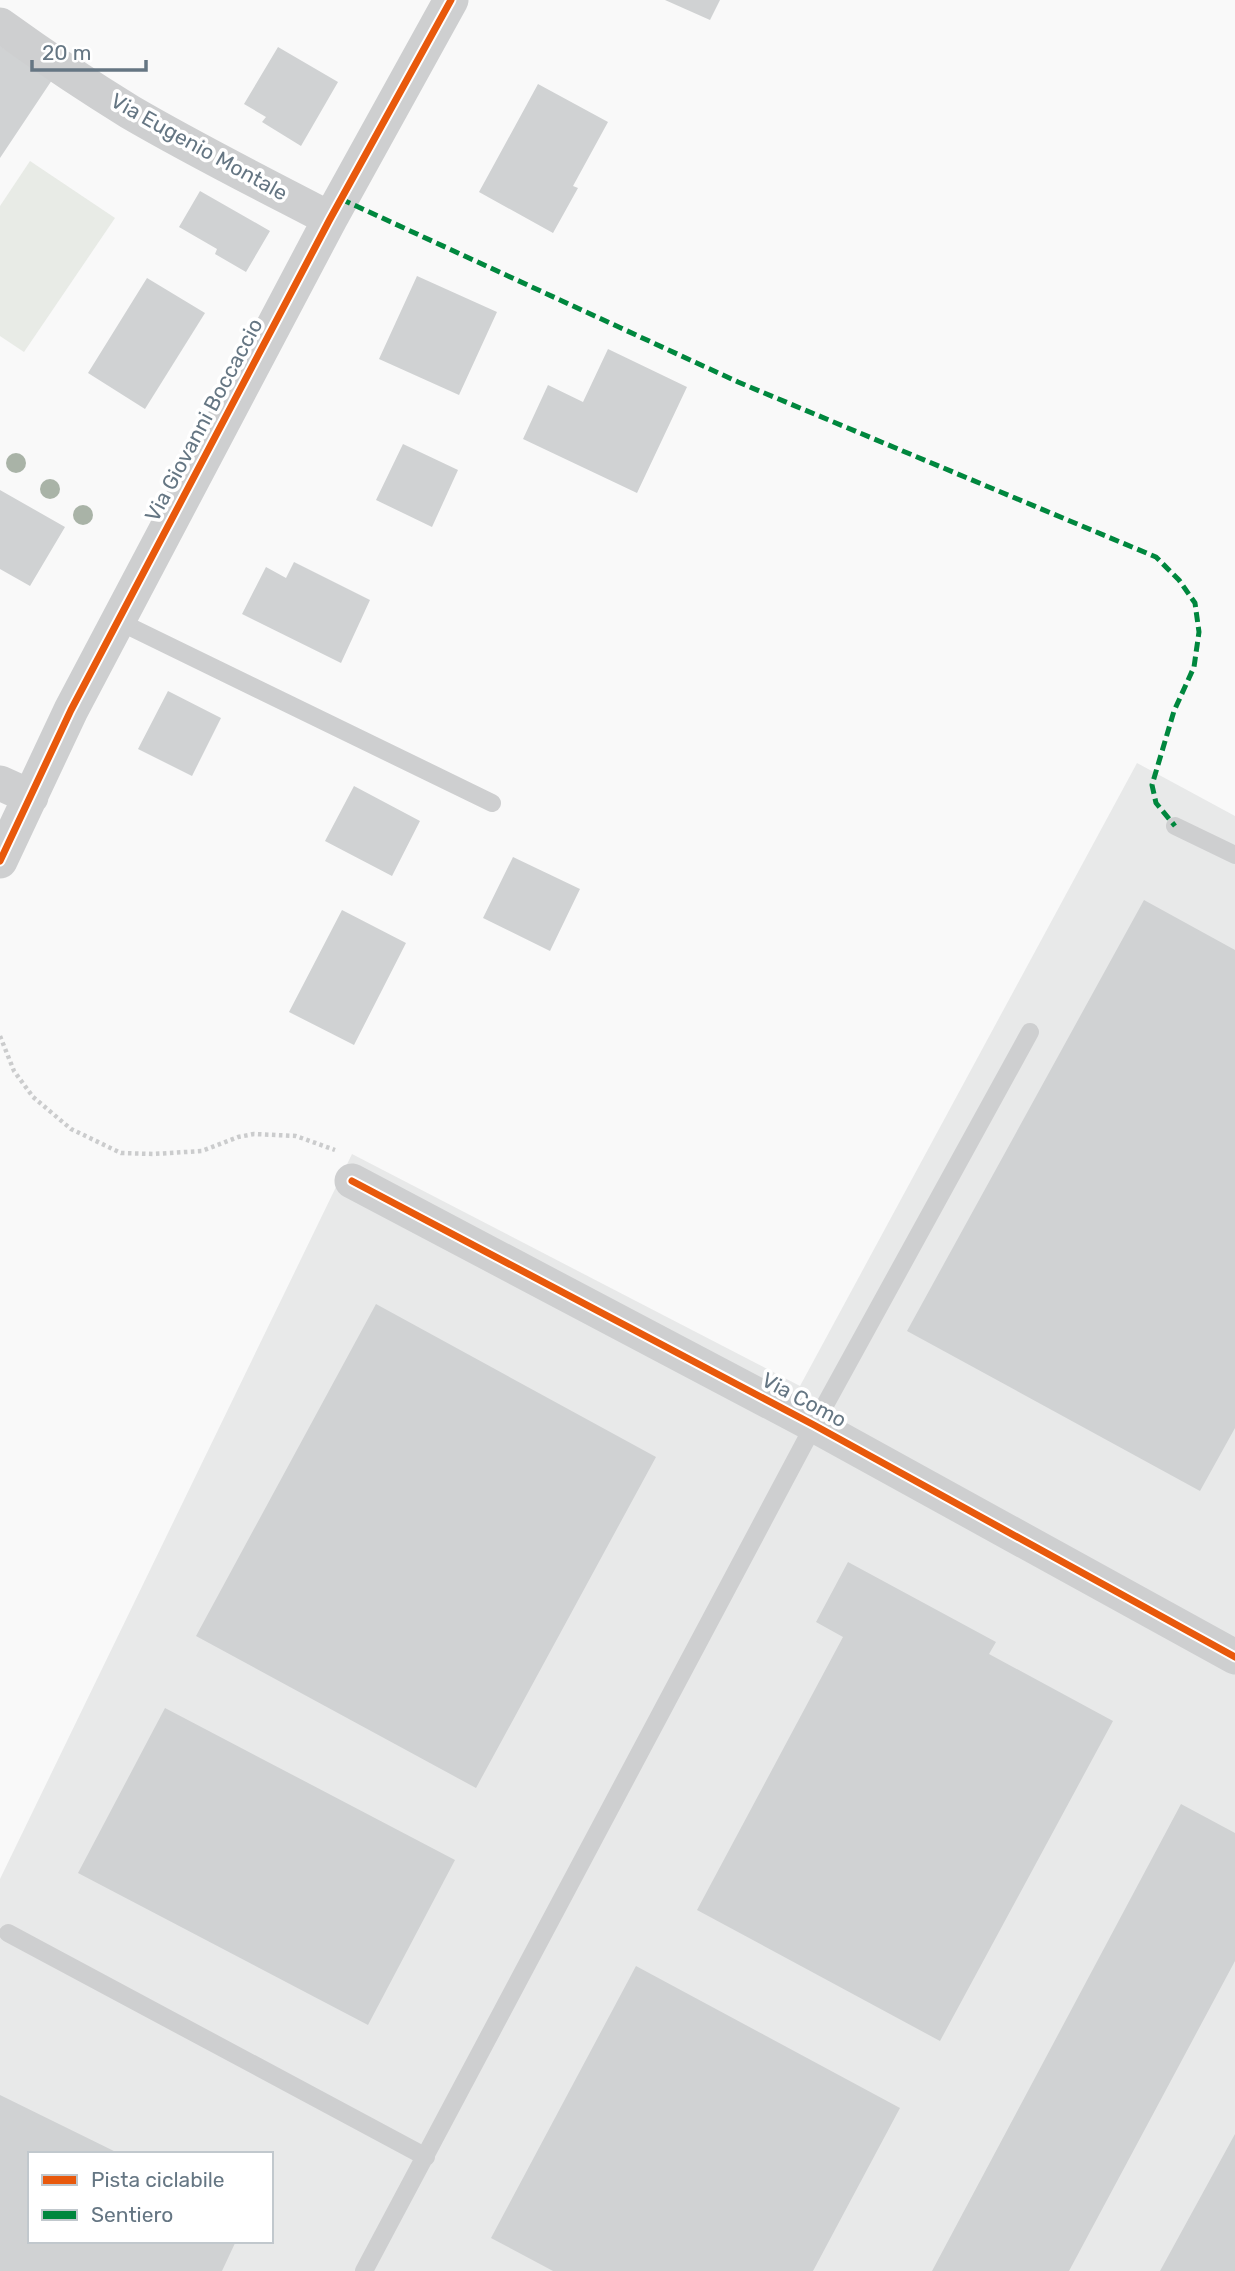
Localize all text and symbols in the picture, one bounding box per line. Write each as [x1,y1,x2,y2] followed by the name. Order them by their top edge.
[32,28,145,72] scale bar
[42,40,91,65] text: 20 m
[107,88,292,205] street label: Via Eugenio Montale
[139,314,268,526] street label: Via Giovanni Boccaccio
[758,1367,851,1432] street label: Via Como
[28,2152,273,2243] legend
[91,2167,225,2192] text: Pista ciclabile
[91,2202,173,2227] text: Sentiero

